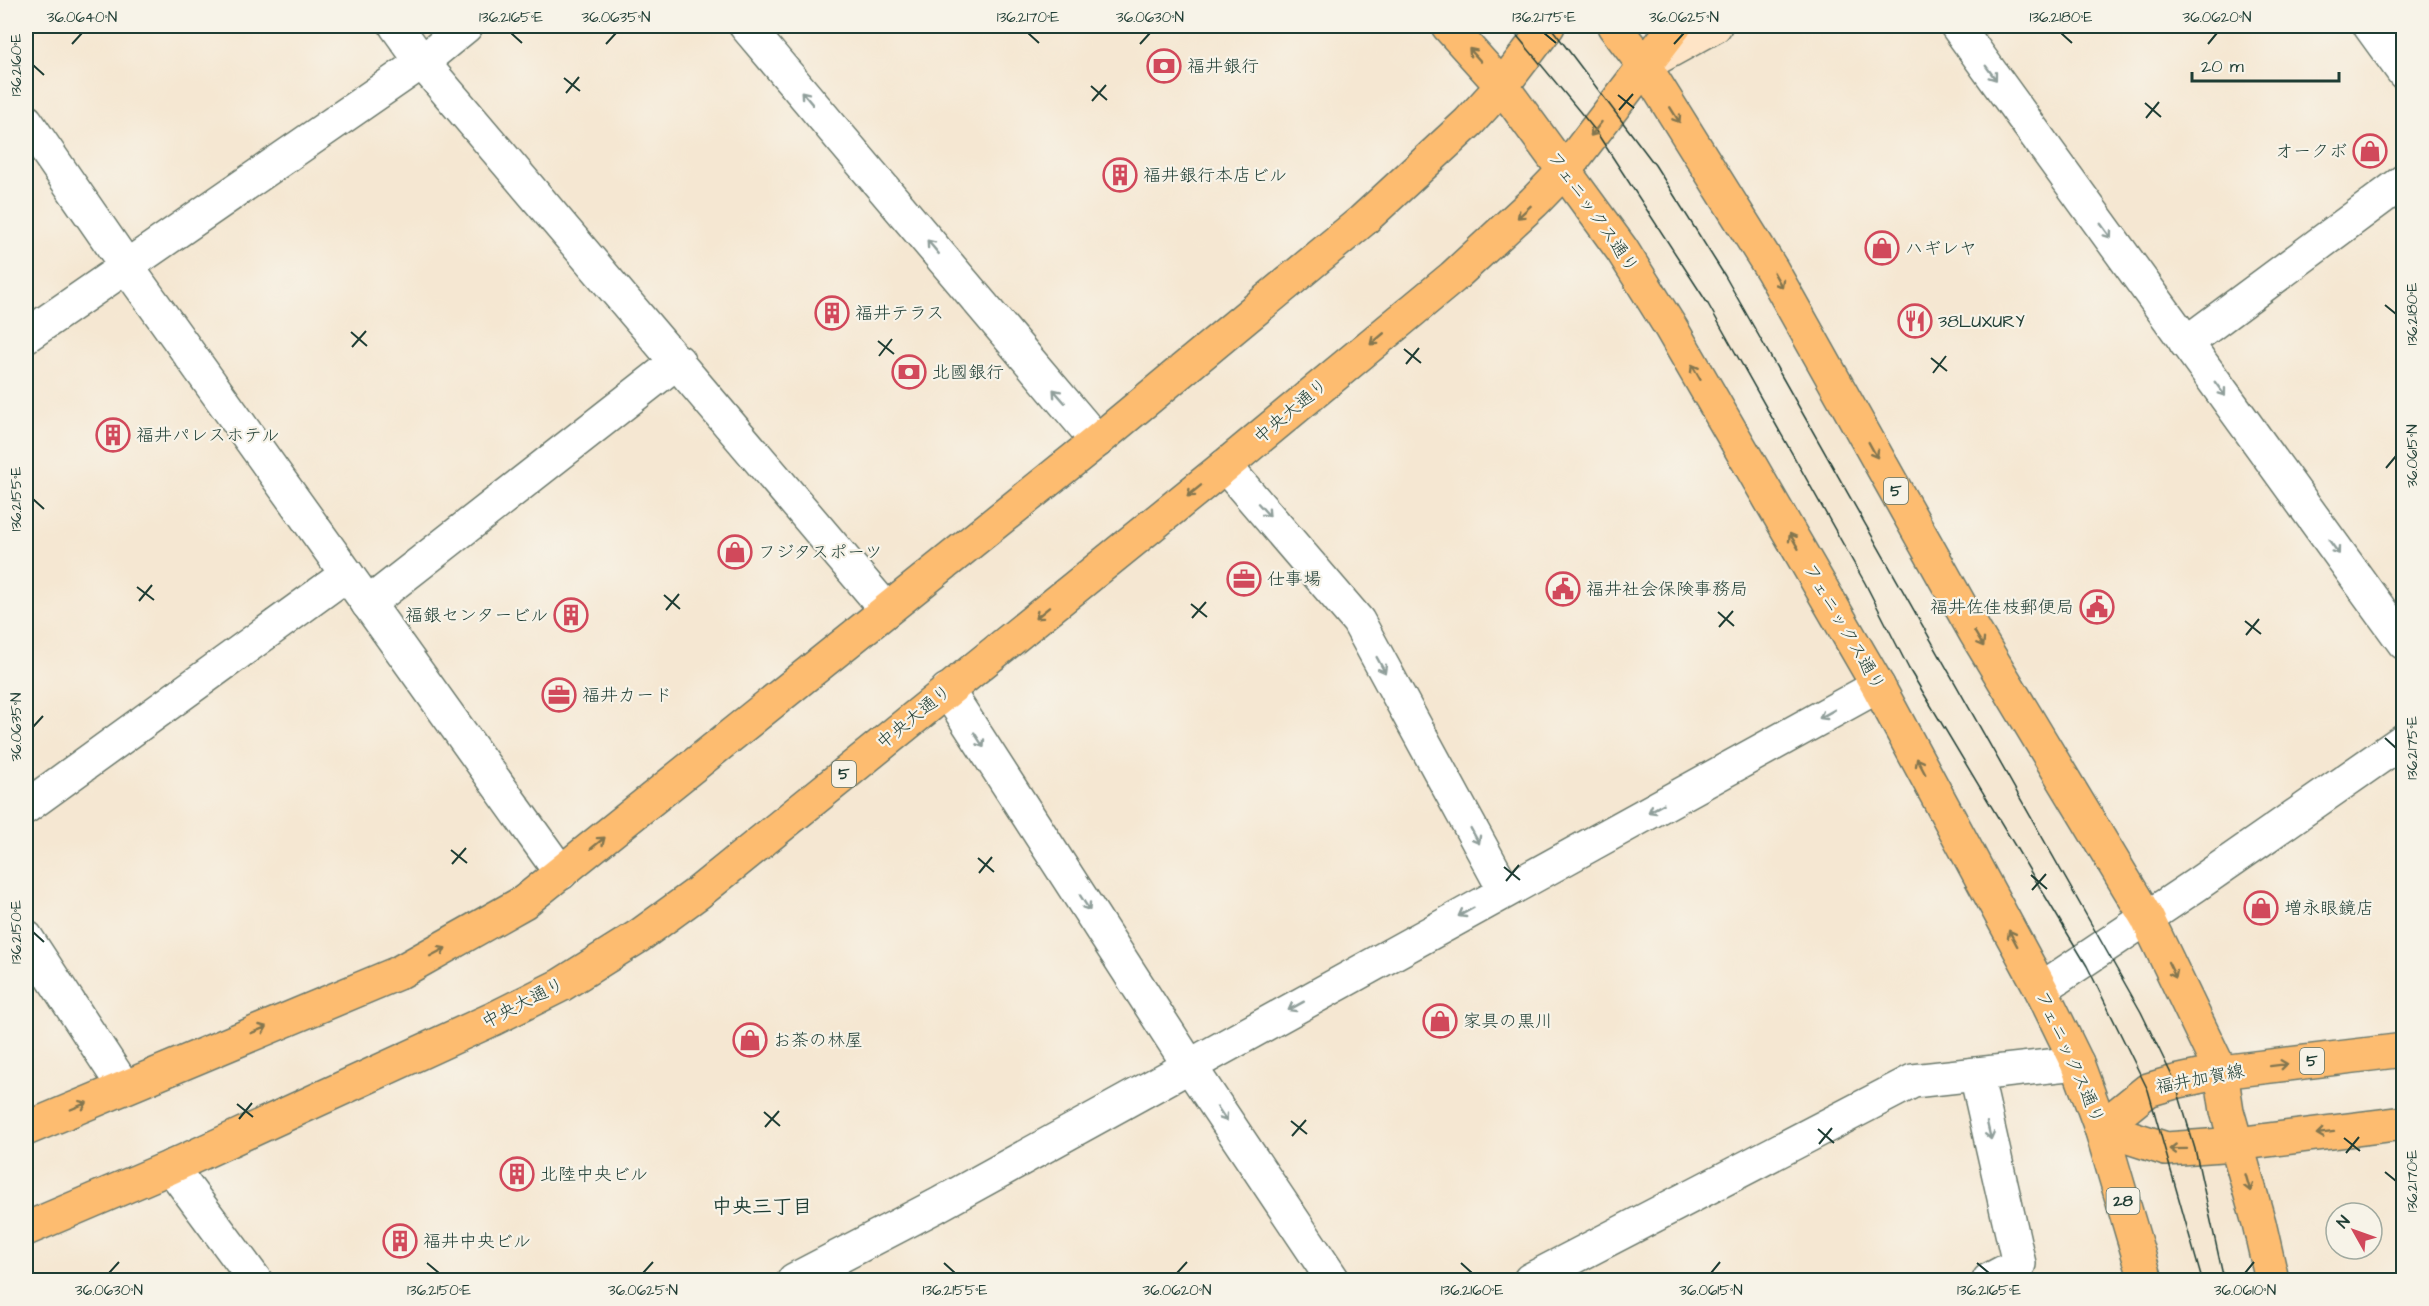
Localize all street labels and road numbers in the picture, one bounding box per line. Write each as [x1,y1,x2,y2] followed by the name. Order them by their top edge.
[1542,146,1644,278] street label: フェニックス通り
[1248,372,1334,450] street label: 中央大通り
[1884,478,1908,504] road number: 5
[1797,559,1891,695] street label: フェニックス通り
[871,679,957,755] street label: 中央大通り
[832,761,856,787] road number: 5
[477,971,569,1035] street label: 中央大通り
[2029,986,2111,1128] street label: フェニックス通り
[2300,1048,2324,1074] road number: 5
[2153,1058,2247,1100] street label: 福井加賀線
[2106,1188,2140,1214] road number: 28

